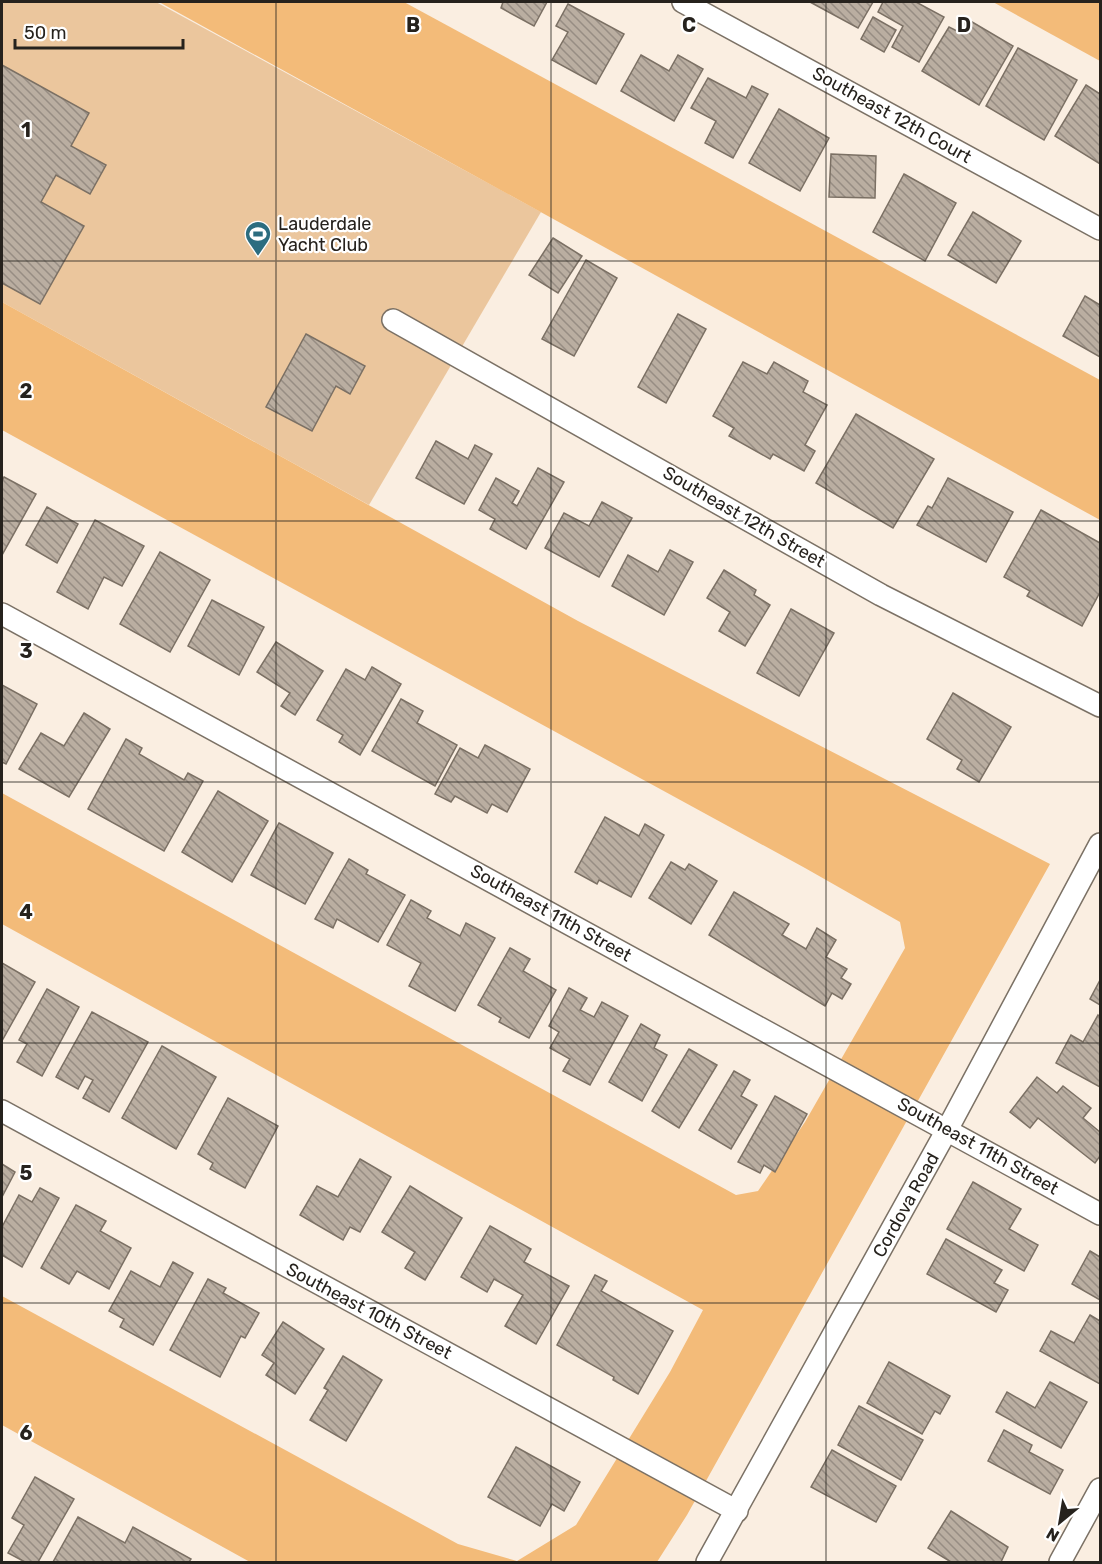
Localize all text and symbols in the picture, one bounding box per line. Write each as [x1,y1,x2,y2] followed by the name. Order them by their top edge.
[15,12,183,50] scale bar
[406,13,420,37] text: B
[682,13,696,37] text: C
[957,13,971,37] text: D
[24,22,67,44] text: 50 m
[809,62,975,168] street label: Southeast 12th Court
[21,118,31,142] text: 1
[278,213,371,256] place label: Lauderdale Yacht Club
[243,219,273,257] sports icon: Lauderdale Yacht Club
[20,379,33,403] text: 2
[659,462,829,572] street label: Southeast 12th Street
[19,639,33,663] text: 3
[467,860,635,966] street label: Southeast 11th Street
[19,900,33,924] text: 4
[894,1093,1062,1199] street label: Southeast 11th Street
[868,1149,944,1261] street label: Cordova Road
[20,1161,33,1185] text: 5
[282,1258,456,1364] street label: Southeast 10th Street
[19,1421,33,1445] text: 6
[1030,1492,1090,1552] north arrow
[1043,1523,1062,1546] text: N

